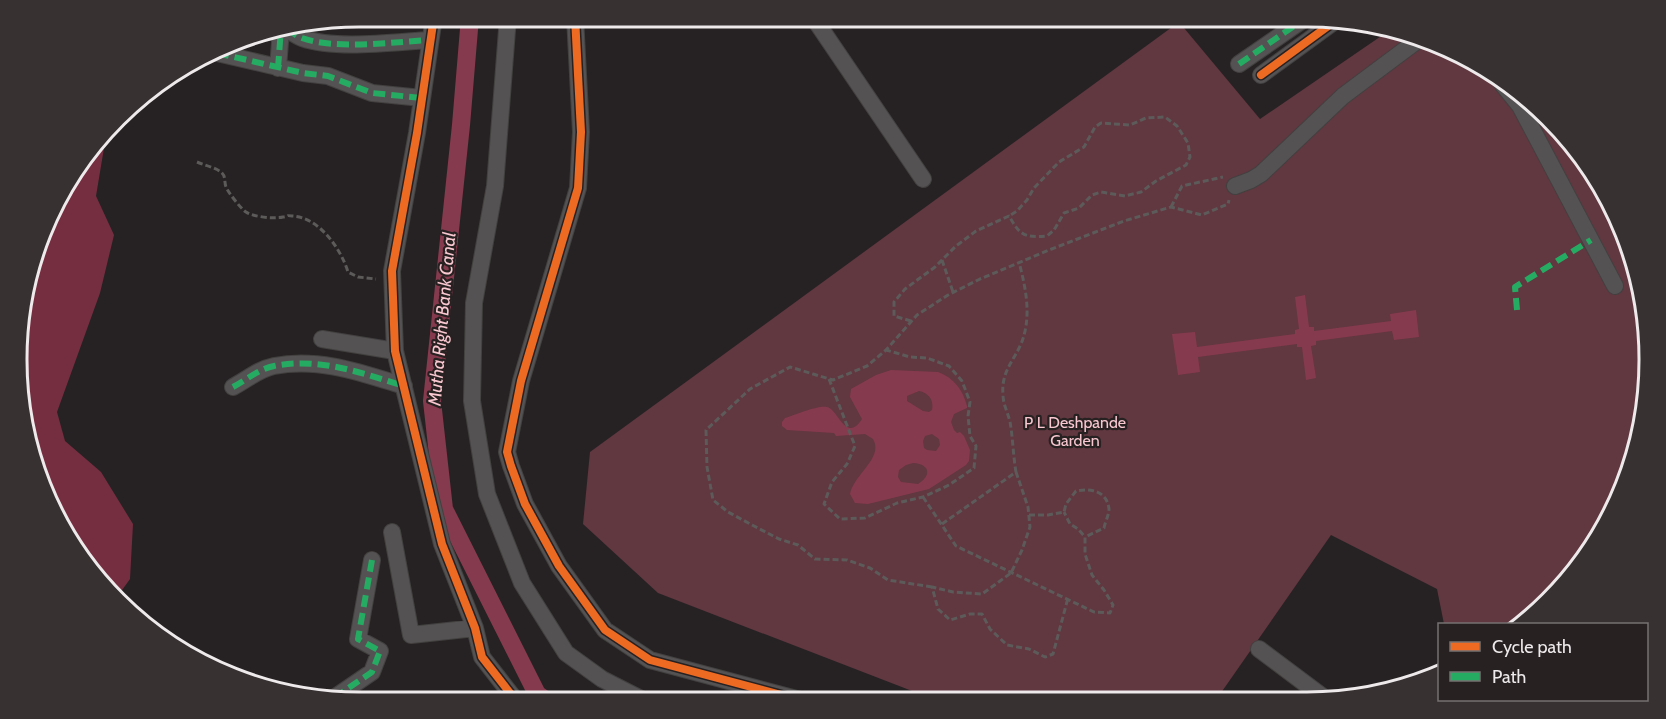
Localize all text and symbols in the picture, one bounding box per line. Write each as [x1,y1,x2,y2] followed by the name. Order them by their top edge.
[423,231,461,408] water label: Mutha Right Bank Canal
[1024,413,1126,450] park label: P L Deshpande Garden
[1438,623,1648,701] legend
[1492,636,1572,658] text: Cycle path
[1492,666,1526,688] text: Path

